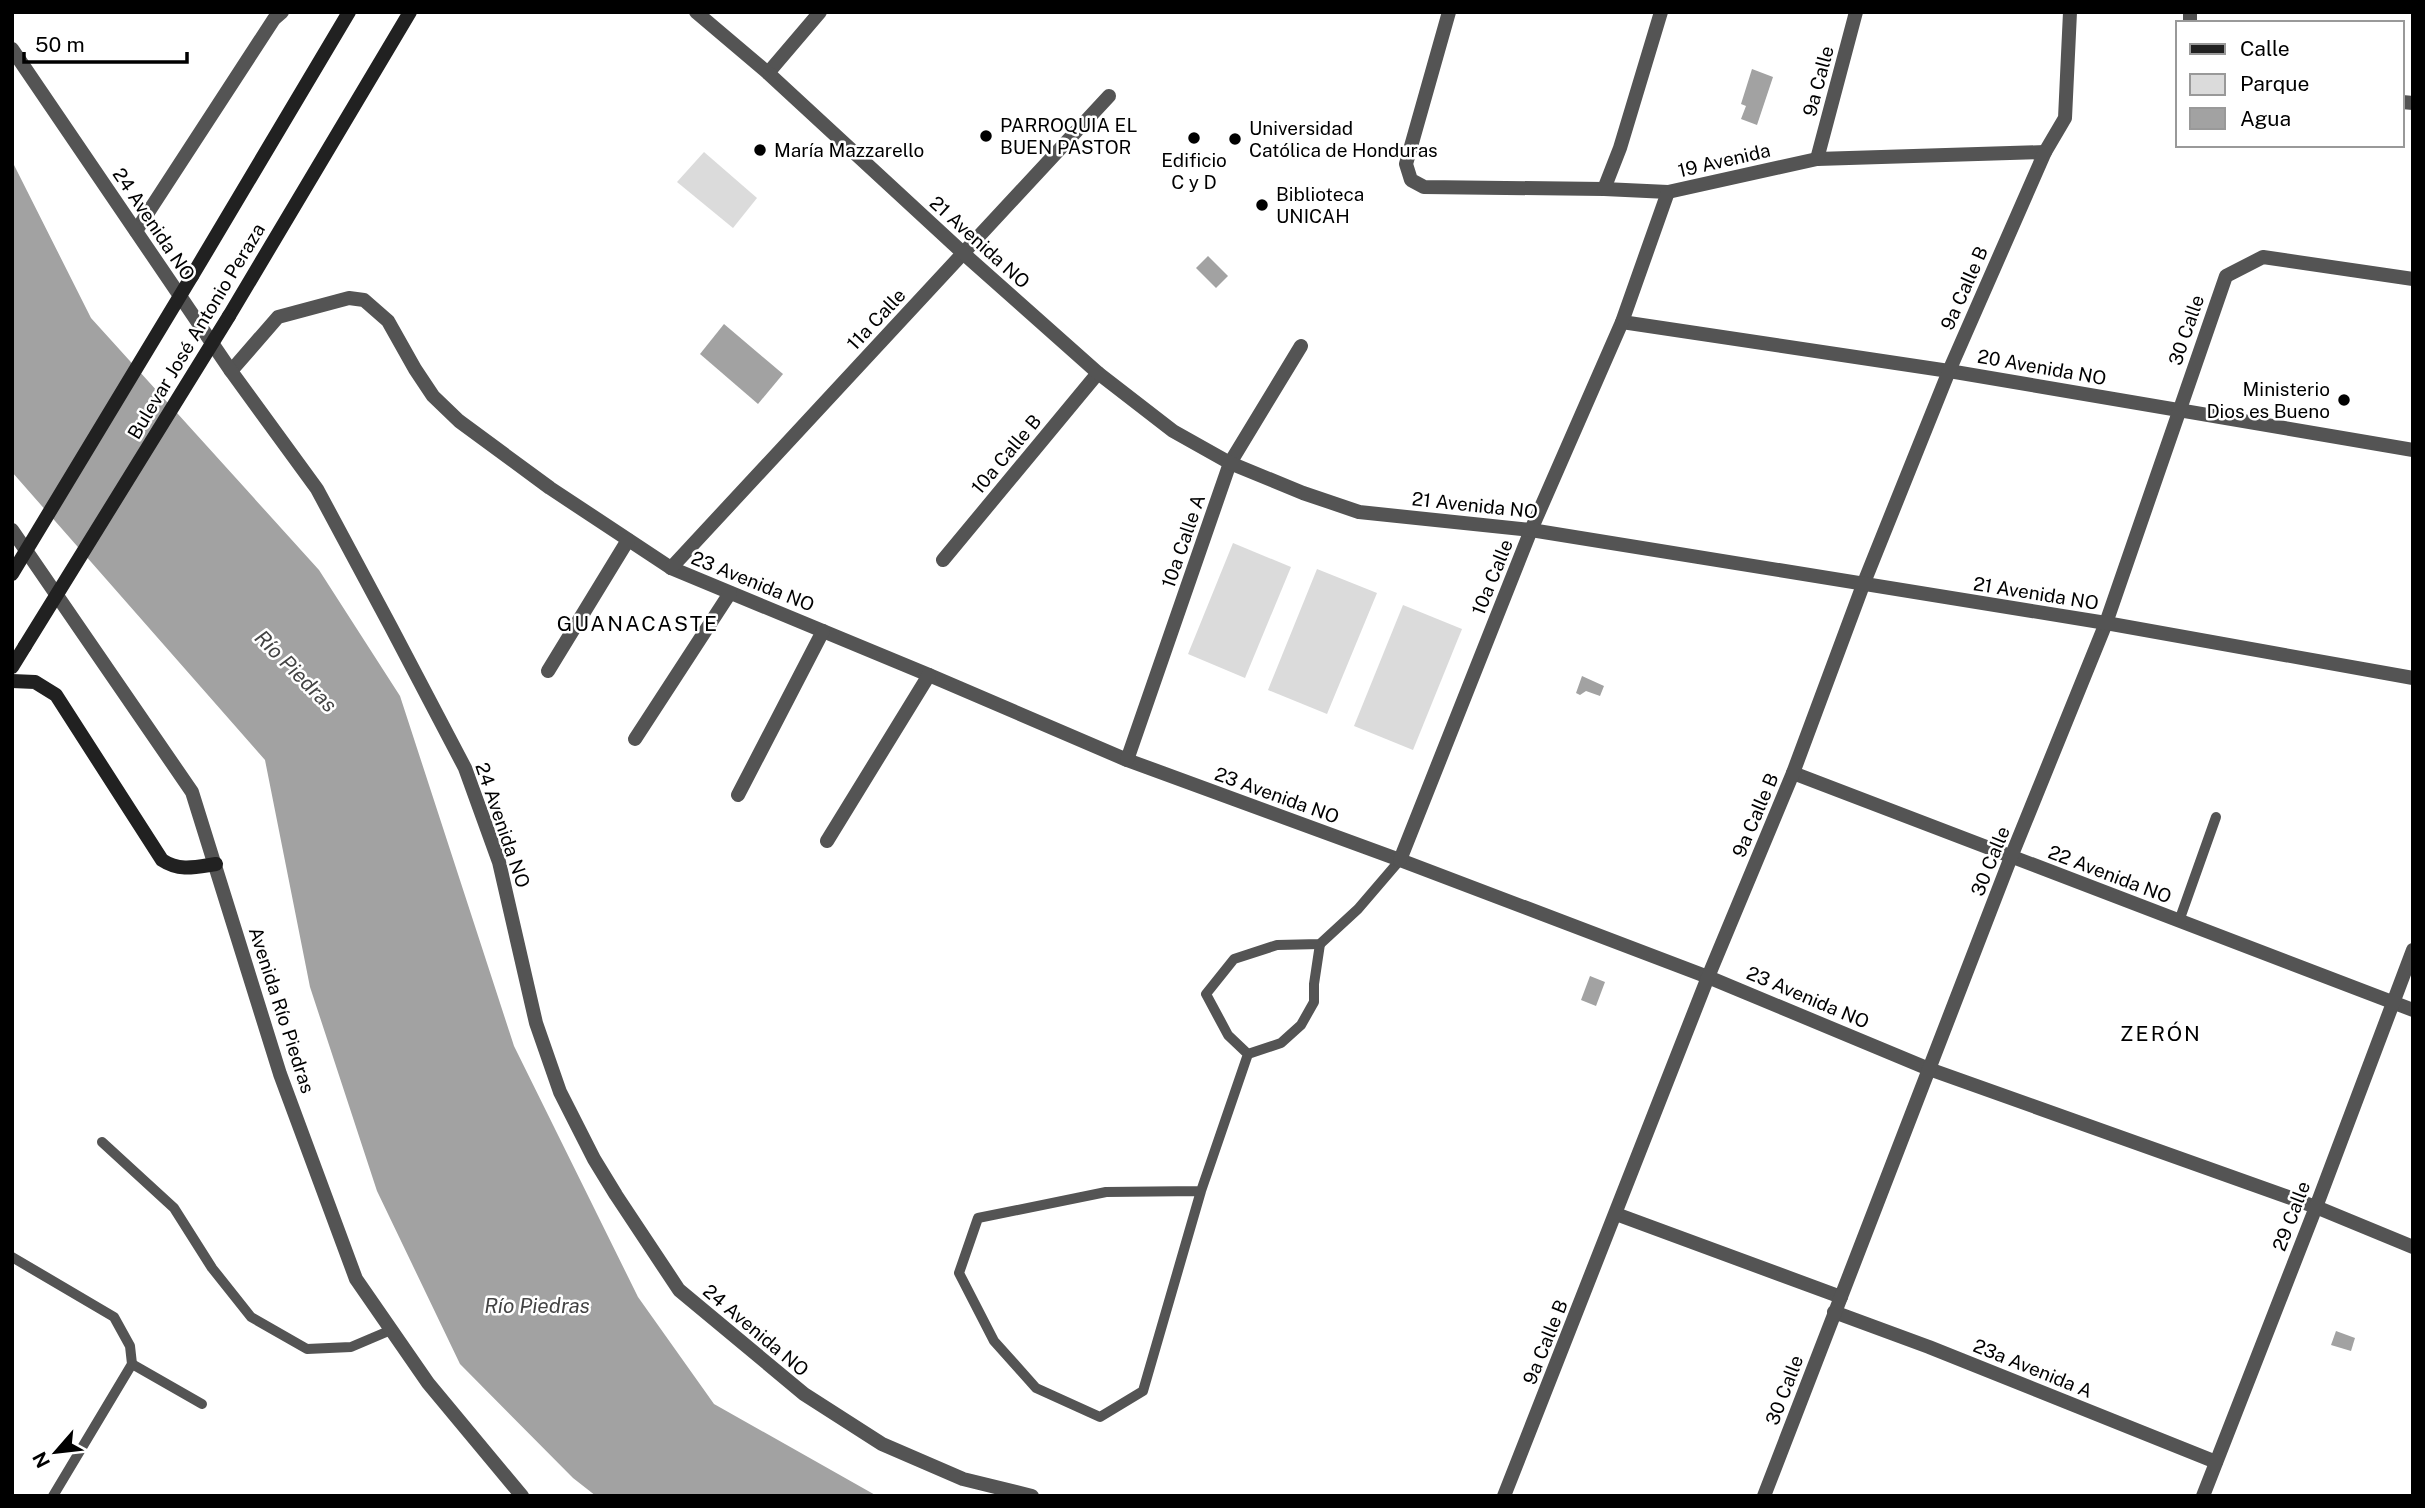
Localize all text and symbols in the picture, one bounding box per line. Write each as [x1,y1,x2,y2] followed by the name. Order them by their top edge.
[24,21,187,65] scale bar
[2176,21,2404,147] legend
[35,32,85,57] text: 50 m
[2240,36,2290,61] text: Calle
[1798,43,1838,119] street label: 9a Calle
[2240,71,2309,96] text: Parque
[2240,106,2291,131] text: Agua
[1000,114,1137,158] place label: PARROQUIA EL BUEN PASTOR
[1249,117,1438,161] place label: Universidad Católica de Honduras
[978,128,994,144] marker: PARROQUIA EL BUEN PASTOR
[1186,130,1202,146] marker: Edificio C y D
[1227,131,1243,147] marker: Universidad Católica de Honduras
[774,139,924,161] place label: María Mazzarello
[1676,139,1772,181] street label: 19 Avenida
[752,142,768,158] marker: María Mazzarello
[1161,149,1227,193] place label: Edificio C y D
[108,164,200,284] street label: 24 Avenida NO
[1276,183,1364,227] place label: Biblioteca UNICAH
[926,191,1034,293] street label: 21 Avenida NO
[1254,197,1270,213] marker: Biblioteca UNICAH
[123,219,269,443] street label: Bulevar José Antonio Peraza
[1936,243,1992,333] street label: 9a Calle B
[842,284,910,354] street label: 11a Calle
[2164,292,2208,368] street label: 30 Calle
[1976,345,2108,389] street label: 20 Avenida NO
[2206,378,2330,422] place label: Ministerio Dios es Bueno
[2336,392,2352,408] marker: Ministerio Dios es Bueno
[966,410,1046,498] street label: 10a Calle B
[1411,487,1539,523] street label: 21 Avenida NO
[1157,491,1209,591] street label: 10a Calle A
[1467,536,1517,618] street label: 10a Calle
[688,546,818,616] street label: 23 Avenida NO
[1972,572,2100,614] street label: 21 Avenida NO
[557,611,719,636] district label: GUANACASTE
[250,625,342,717] water label: Río Piedras
[471,760,535,890] street label: 24 Avenida NO
[1212,762,1342,828] street label: 23 Avenida NO
[1727,770,1783,860] street label: 9a Calle B
[1966,823,2014,899] street label: 30 Calle
[2045,840,2175,908] street label: 22 Avenida NO
[245,924,319,1096] street label: Avenida Río Piedras
[1743,961,1873,1033] street label: 23 Avenida NO
[2120,1021,2202,1046] district label: ZERÓN
[2268,1178,2314,1254] street label: 29 Calle
[699,1280,813,1380] street label: 24 Avenida NO
[484,1293,590,1318] water label: Río Piedras
[1518,1297,1572,1387] street label: 9a Calle B
[1970,1334,2096,1402] street label: 23a Avenida A
[1761,1352,1807,1428] street label: 30 Calle
[21,1417,91,1487] north arrow
[28,1448,54,1472] text: N

